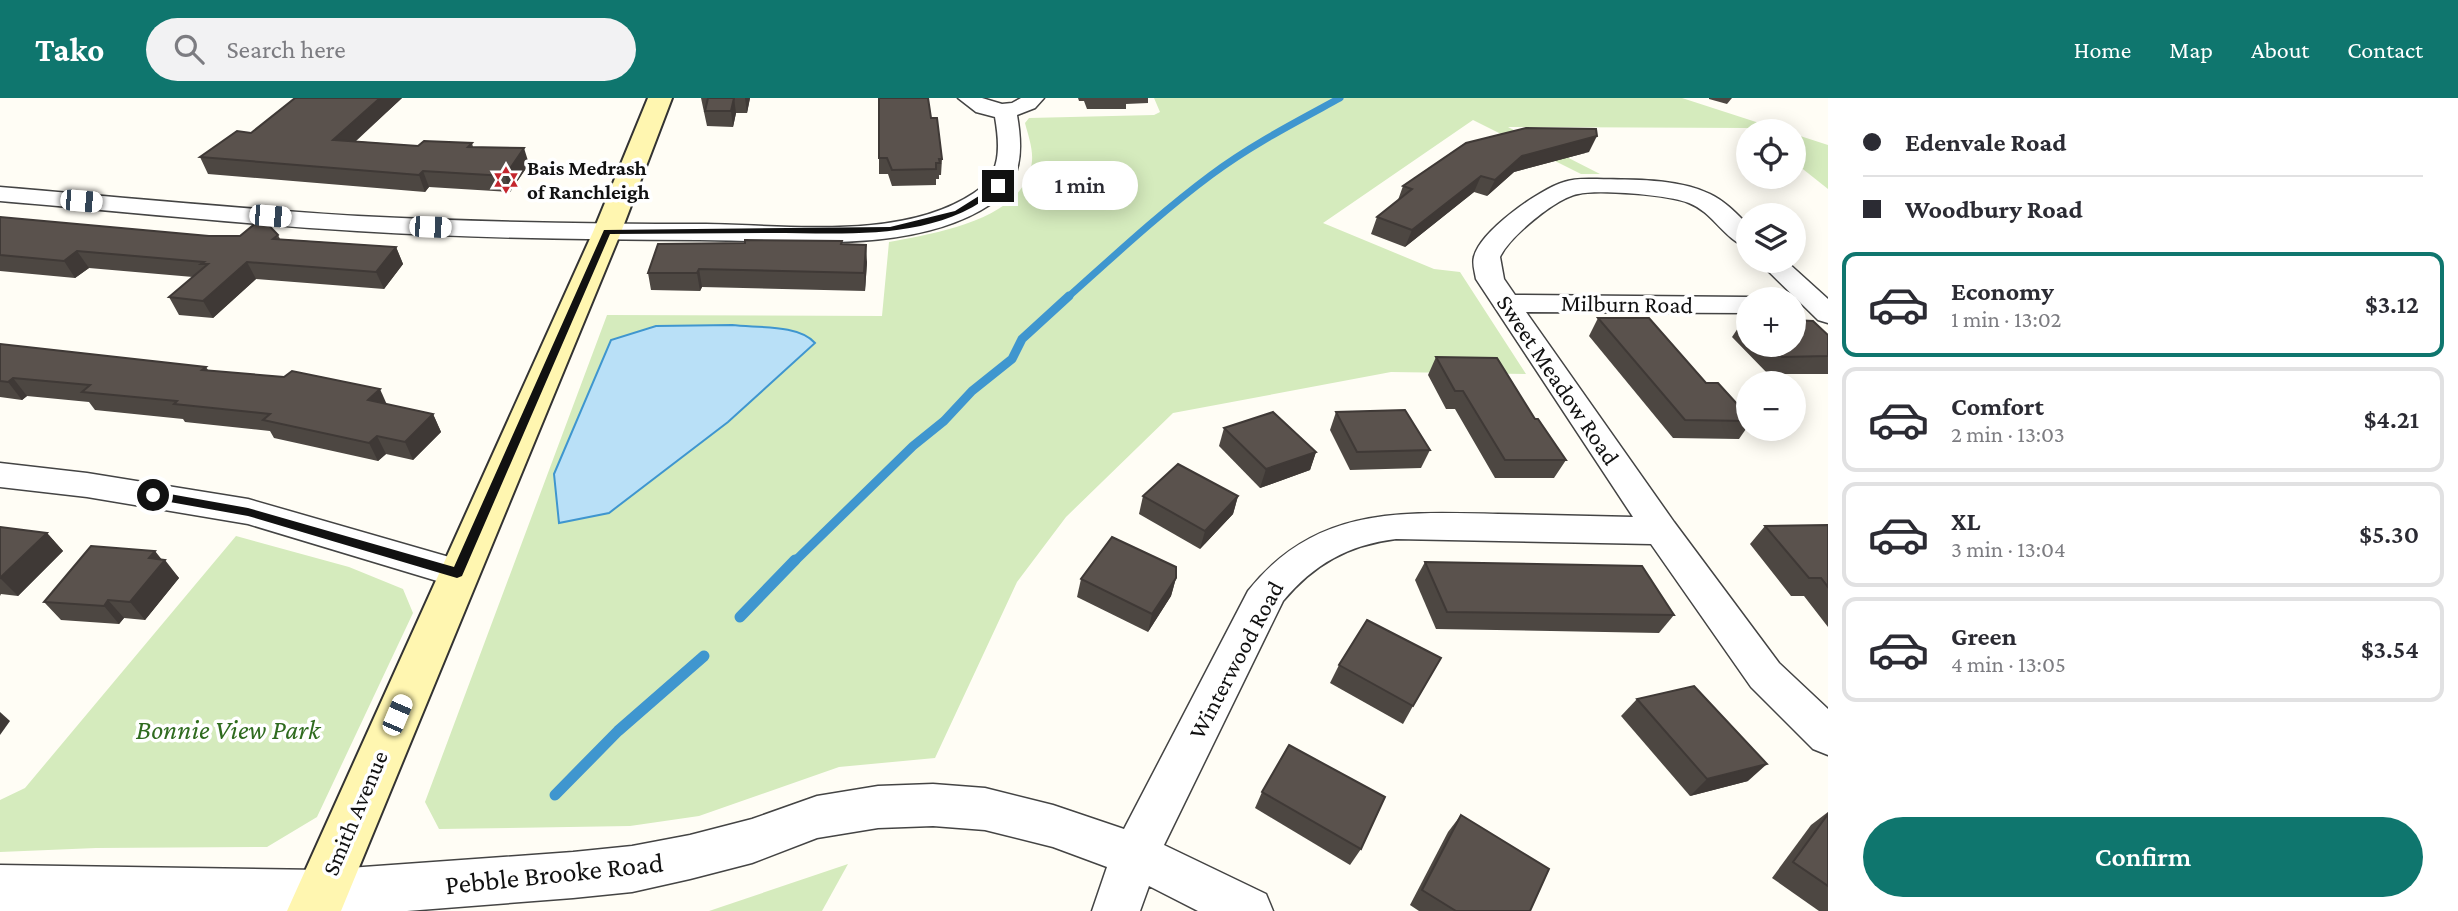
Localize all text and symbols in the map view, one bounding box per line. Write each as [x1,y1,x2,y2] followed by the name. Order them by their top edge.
[146,18,636,81] search box
[170,30,208,68] icon: search
[35,31,104,68] text: Tako
[226,35,346,64] text: Search here
[2074,36,2131,63] text: Home
[2169,36,2213,63] text: Map
[2251,36,2309,63] text: About
[2347,36,2423,63] text: Contact
[1736,119,1806,441] map controls
[1736,119,1806,189] button: locate
[1905,128,2066,157] text: Edenvale Road
[527,156,650,204] place label: Bais Medrash of Ranchleigh
[1023,162,1138,210] callout: 1 min
[491,165,521,195] synagogue icon: Bais Medrash of Ranchleigh
[982,170,1014,202] route end
[1054,172,1106,198] text: 1 min
[60,189,103,213] car
[1905,195,2083,224] text: Woodbury Road
[1736,203,1806,273] button: layers
[249,204,292,228] car
[409,216,452,238] car
[1867,273,1930,336] icon: car
[1951,277,2054,306] text: Economy
[1736,287,1806,357] button: +
[1561,289,1694,318] street label: Milburn Road
[1492,290,1625,470] street label: Sweet Meadow Road
[2365,290,2419,319] text: $3.12
[1951,306,2062,332] text: 1 min · 13:02
[1736,371,1806,441] button: −
[1867,388,1930,451] icon: car
[1951,392,2044,421] text: Comfort
[2364,405,2419,434] text: $4.21
[1951,421,2065,447] text: 2 min · 13:03
[137,479,169,511] route start
[1867,503,1930,566] icon: car
[1951,507,1980,536] text: XL
[2359,520,2419,549] text: $5.30
[1951,536,2066,562] text: 3 min · 13:04
[1183,576,1289,743] street label: Winterwood Road
[1867,618,1930,681] icon: car
[1951,622,2017,651] text: Green
[2361,635,2419,664] text: $3.54
[1951,651,2066,677] text: 4 min · 13:05
[380,692,415,738] car
[136,714,322,745] park label: Bonnie View Park
[316,746,393,879] street label: Smith Avenue
[1863,817,2423,897] button: Confirm
[443,847,665,900] street label: Pebble Brooke Road

